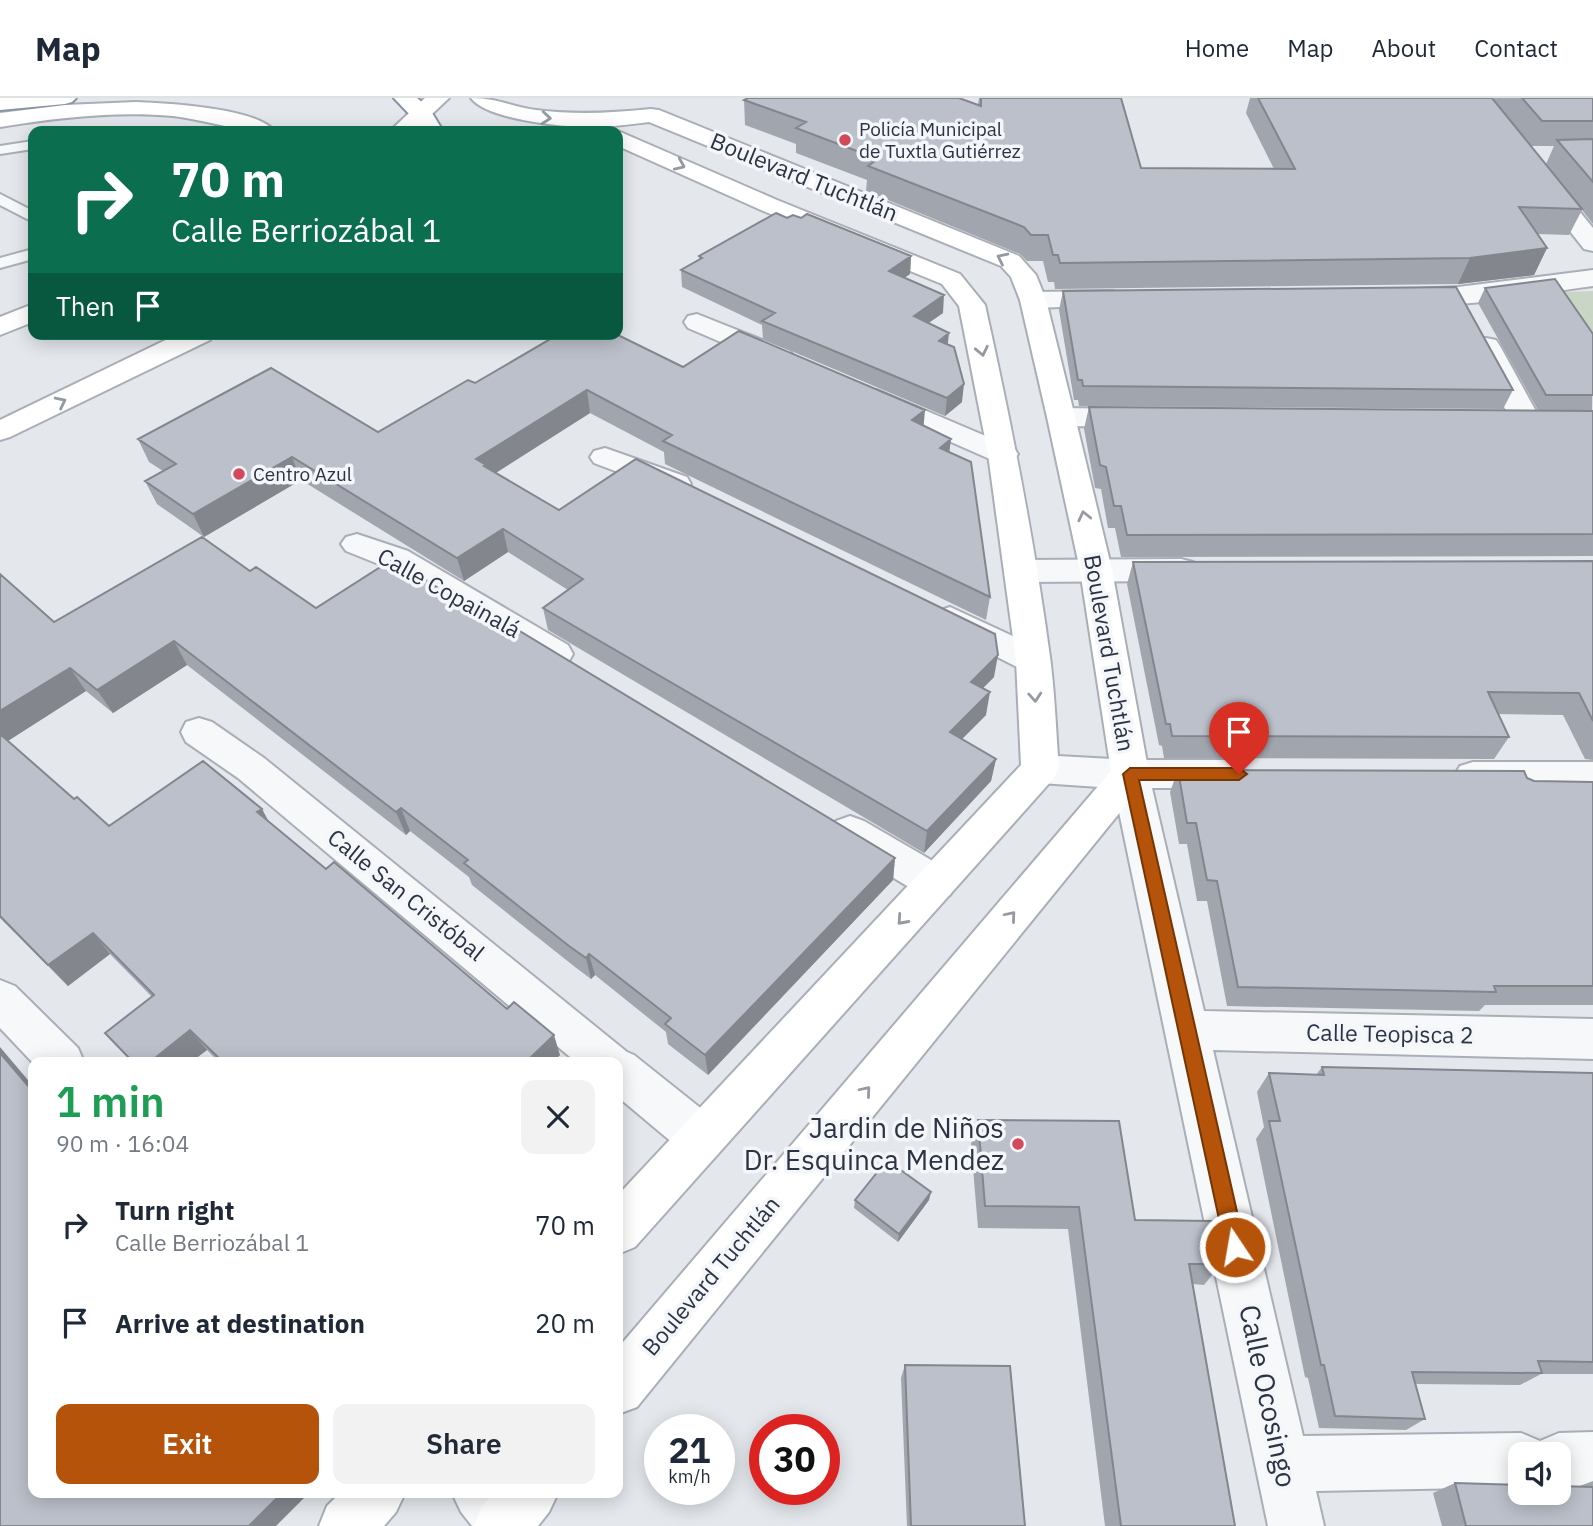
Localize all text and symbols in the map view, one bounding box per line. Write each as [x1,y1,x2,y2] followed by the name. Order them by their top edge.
[35,27,101,70] text: Map
[1185,32,1249,64] text: Home
[1287,32,1333,64] text: Map
[1371,32,1436,64] text: About
[1474,32,1558,64] text: Contact
[541,110,552,125] one-way arrow
[859,117,1021,163] place label: Policía Municipal de Tuxtla Gutiérrez
[706,125,902,227] street label: Boulevard Tuchtlán
[837,132,853,148] marker: Policía Municipal de Tuxtla Gutiérrez
[171,147,285,210] text: 70 m
[56,154,147,245] icon: right
[673,157,685,171] one-way arrow
[171,209,441,251] text: Calle Berriozábal 1
[996,253,1009,266] one-way arrow
[129,287,167,325] icon: arrive
[56,289,115,323] text: Then
[973,345,988,357] one-way arrow
[54,396,66,410] one-way arrow
[253,462,352,486] place label: Centro Azul
[231,466,247,482] marker: Centro Azul
[1078,510,1092,522] one-way arrow
[372,540,526,644] street label: Calle Copainalá
[1078,552,1142,754] street label: Boulevard Tuchtlán
[1027,692,1042,703] one-way arrow
[1209,702,1269,774] pin
[1220,713,1258,751] icon: arrive
[322,822,491,967] street label: Calle San Cristóbal
[898,912,910,925] one-way arrow
[1003,912,1016,924] one-way arrow
[1306,1017,1474,1049] street label: Calle Teopisca 2
[56,1074,165,1129] text: 1 min
[521,1080,595,1154] button: close
[857,1086,870,1098] one-way arrow
[744,1109,1004,1178] place label: Jardin de Niños Dr. Esquinca Mendez
[56,1128,189,1158] text: 90 m · 16:04
[1010,1136,1026,1152] marker: Jardin de Niños Dr. Esquinca Mendez
[635,1189,786,1361] street label: Boulevard Tuchtlán
[115,1193,234,1227] text: Turn right
[56,1206,94,1244] icon: right
[535,1208,595,1242] text: 70 m
[1198,1210,1272,1284] position arrow
[115,1227,309,1257] text: Calle Berriozábal 1
[1231,1301,1306,1491] street label: Calle Ocosingo
[56,1304,94,1342] icon: arrive
[115,1306,365,1340] text: Arrive at destination
[535,1306,595,1340] text: 20 m
[56,1404,319,1484] button: Exit
[333,1404,595,1484] button: Share
[749,1414,840,1505] speed limit sign: 30
[668,1427,711,1473] text: 21
[1508,1442,1571,1505] map controls
[1508,1442,1571,1505] button: sound
[668,1465,711,1488] text: km/h

